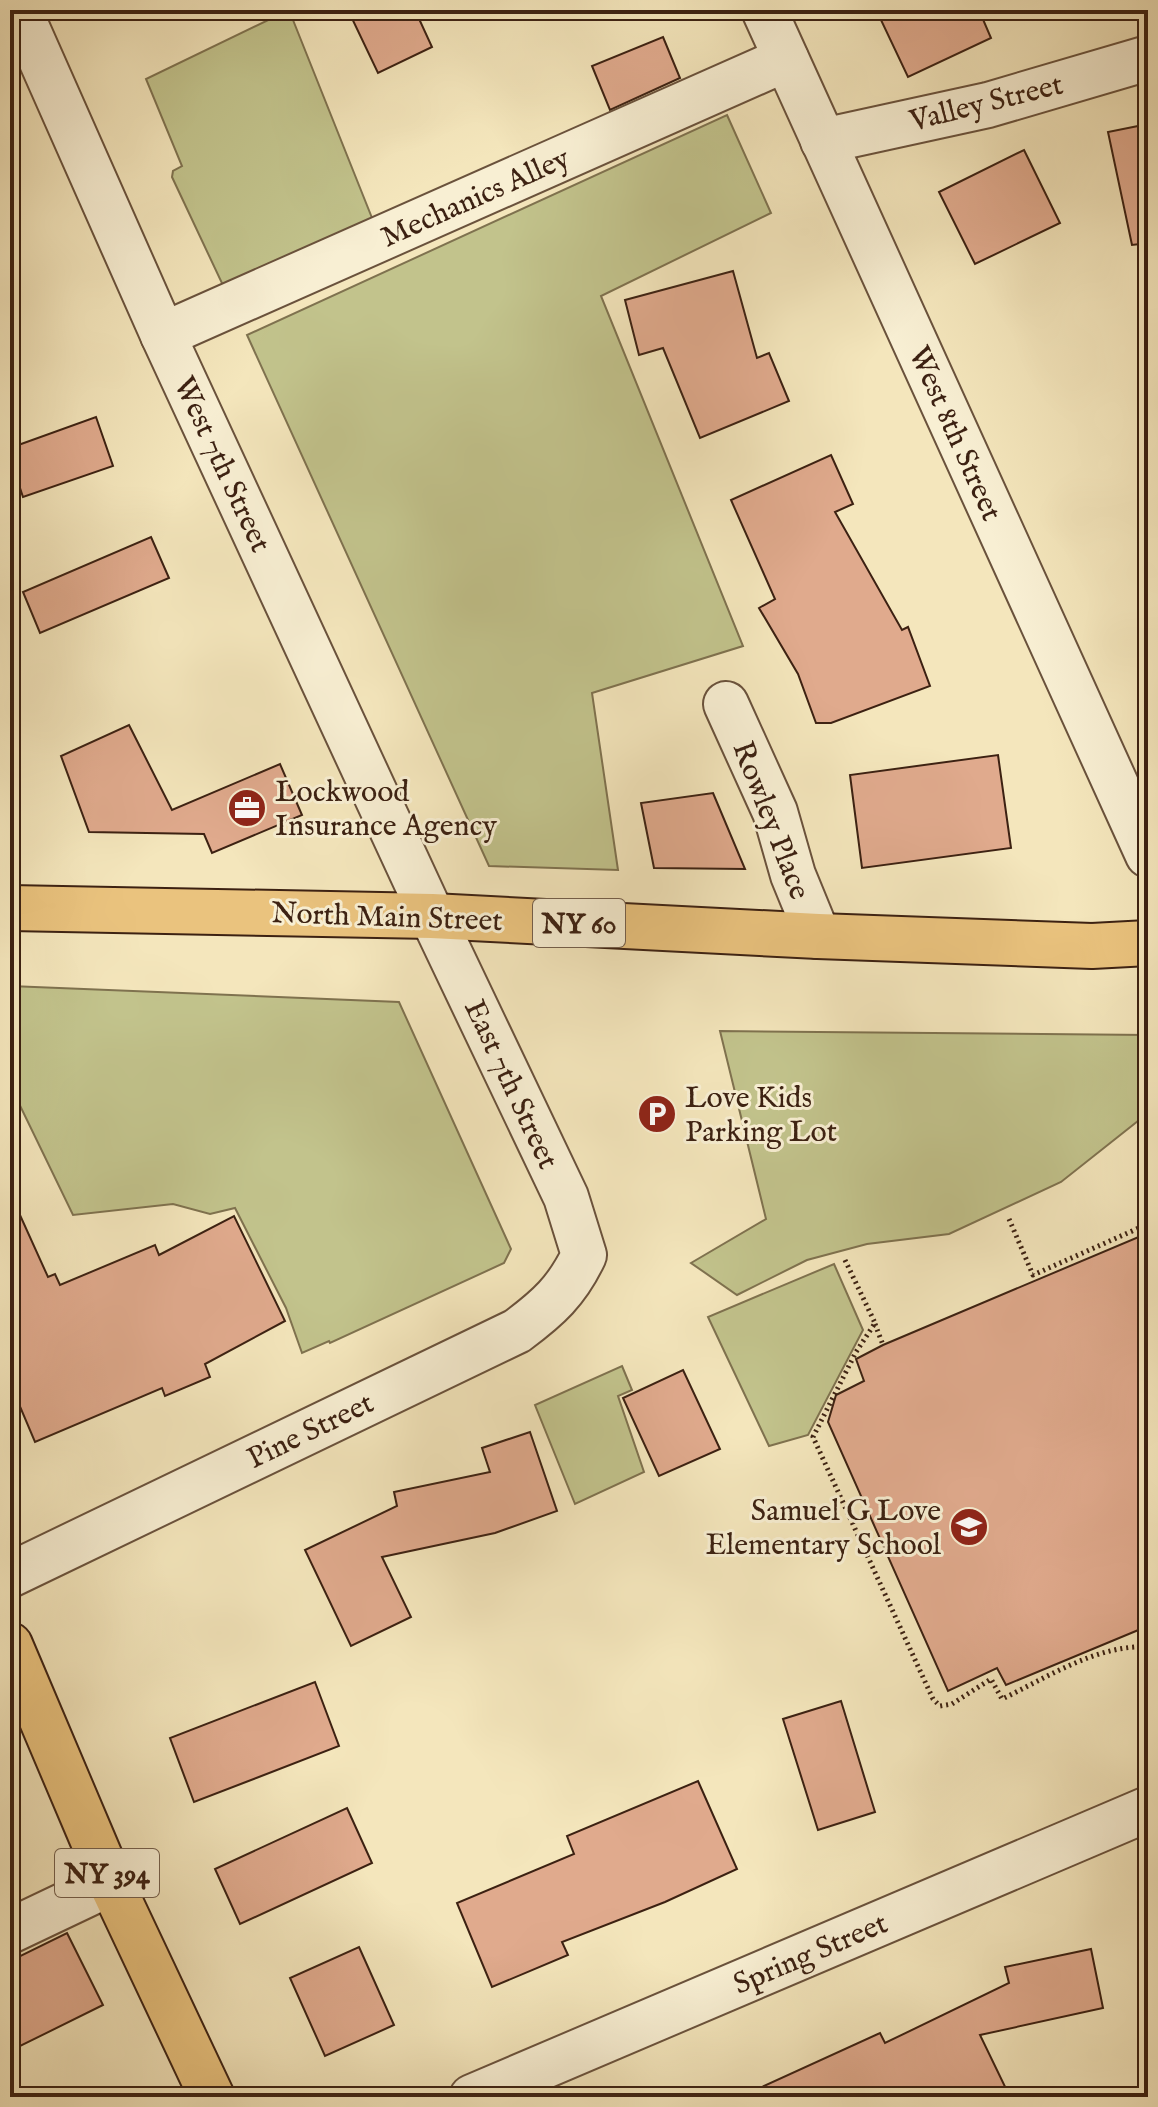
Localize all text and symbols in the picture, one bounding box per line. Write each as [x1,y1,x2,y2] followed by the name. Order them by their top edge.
[905,67,1067,142] street label: Valley Street
[376,140,576,257] street label: Mechanics Alley
[899,340,1010,527] street label: West 8th Street
[164,371,278,559] street label: West 7th Street
[723,736,818,905] street label: Rowley Place
[275,774,497,846] place label: Lockwood Insurance Agency
[226,787,268,829] office icon: Lockwood Insurance Agency
[271,895,503,941] street label: North Main Street
[533,899,625,947] road number: NY 60
[454,994,566,1176] street label: East 7th Street
[685,1080,837,1152] place label: Love Kids Parking Lot
[636,1093,678,1135] parking icon: Love Kids Parking Lot
[241,1385,380,1479] street label: Pine Street
[705,1493,942,1565] place label: Samuel G Love Elementary School
[948,1506,990,1548] school or university icon: Samuel G Love Elementary School
[55,1849,159,1897] road number: NY 394
[728,1905,894,2004] street label: Spring Street

